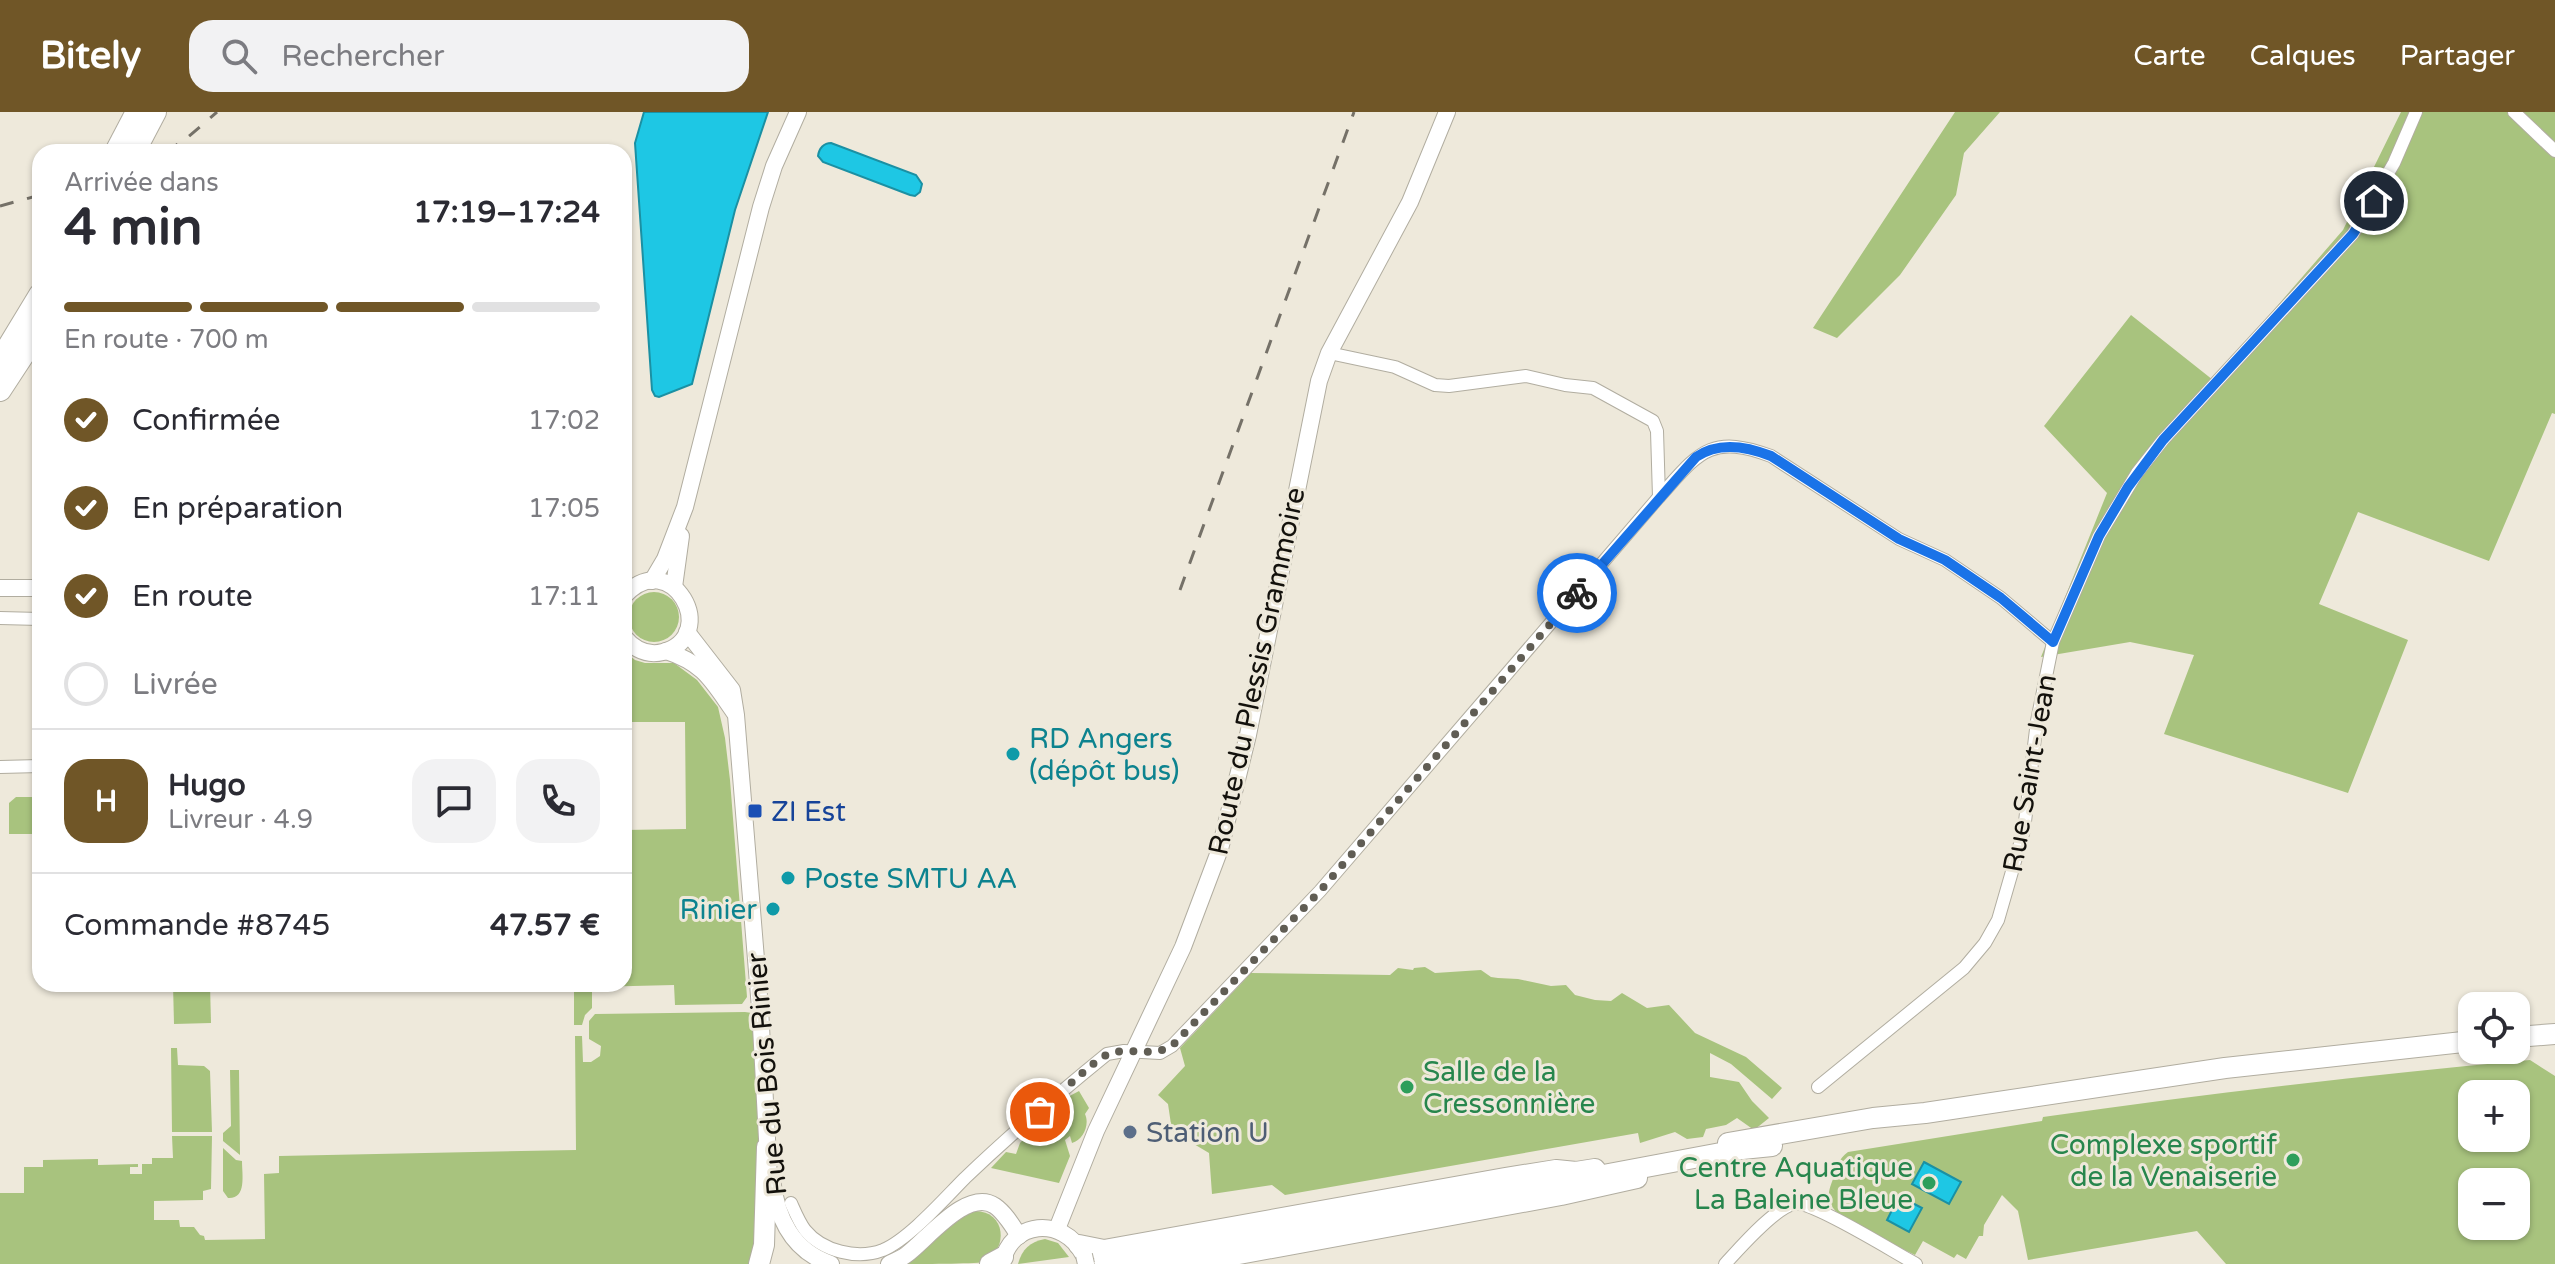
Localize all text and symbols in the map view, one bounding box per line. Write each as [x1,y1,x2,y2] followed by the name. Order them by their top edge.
[189,20,749,92] search box
[40,33,141,79] text: Bitely
[217,34,261,78] icon: search
[281,38,444,75] text: Rechercher
[2133,39,2206,73] text: Carte
[2250,39,2356,73] text: Calques
[2400,39,2515,73] text: Partager
[64,167,219,198] text: Arrivée dans
[2340,167,2408,235] pin
[2352,179,2396,223] icon: home
[413,194,600,231] text: 17:19–17:24
[64,196,203,259] text: 4 min
[64,324,269,355] text: En route · 700 m
[64,398,108,442] icon: check
[132,402,281,439] text: Confirmée
[528,405,600,436] text: 17:02
[1201,484,1313,858] street label: Route du Plessis Grammoire
[64,486,108,530] icon: check
[132,490,343,527] text: En préparation
[528,493,600,524] text: 17:05
[1537,553,1617,633] courier
[1555,571,1599,615] icon: bike
[64,574,108,618] icon: check
[132,578,253,615] text: En route
[528,581,600,612] text: 17:11
[132,666,218,703] text: Livrée
[1996,671,2064,875] street label: Rue Saint-Jean
[1029,722,1179,788] place label: RD Angers (dépôt bus)
[1004,745,1022,763] marker: RD Angers (dépôt bus)
[412,759,496,843] button: chat
[516,759,600,843] button: phone
[168,767,246,804] text: Hugo
[95,783,117,820] text: H
[771,795,846,829] place label: ZI Est
[746,802,764,820] marker: ZI Est
[168,804,313,835] text: Livreur · 4.9
[804,862,1017,896] place label: Poste SMTU AA
[779,869,797,887] marker: Poste SMTU AA
[679,893,757,927] place label: Rinier
[764,900,782,918] marker: Rinier
[64,907,330,944] text: Commande #8745
[490,907,600,944] text: 47.57 €
[739,951,795,1197] street label: Rue du Bois Rinier
[2458,992,2530,1240] map controls
[2458,992,2530,1064] button: locate
[1423,1055,1595,1121] place label: Salle de la Cressonnière
[1006,1078,1074,1146] pin
[1398,1078,1416,1096] marker: Salle de la Cressonnière
[2458,1080,2530,1152] button: +
[1018,1090,1062,1134] icon: bag
[1146,1116,1269,1150] place label: Station U
[1121,1123,1139,1141] marker: Station U
[2050,1128,2277,1194] place label: Complexe sportif de la Venaiserie
[1678,1151,1913,1217] place label: Centre Aquatique La Baleine Bleue
[2284,1151,2302,1169] marker: Complexe sportif de la Venaiserie
[2458,1168,2530,1240] button: −
[1920,1174,1938,1192] marker: Centre Aquatique La Baleine Bleue

